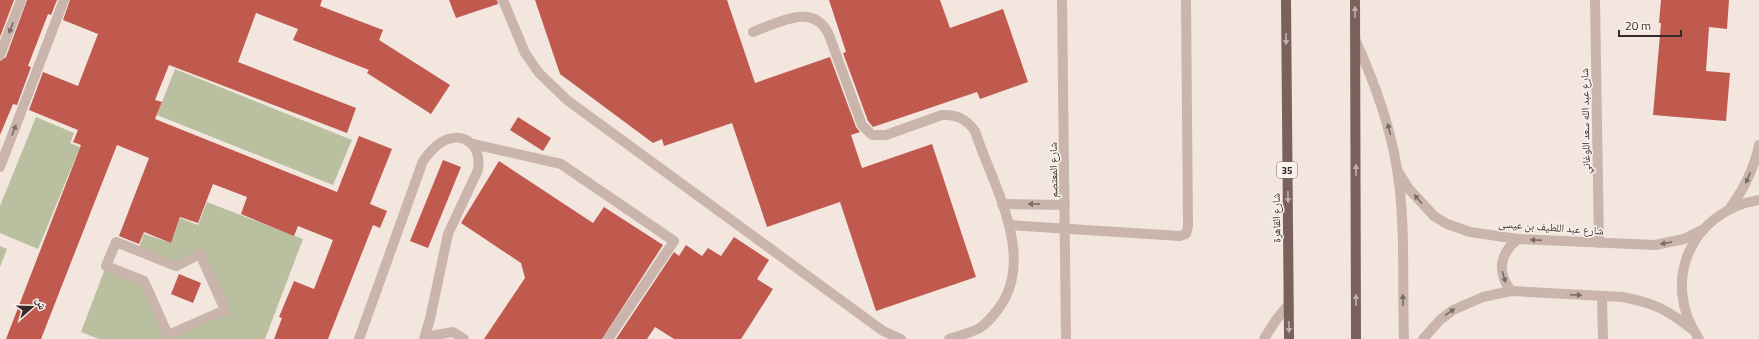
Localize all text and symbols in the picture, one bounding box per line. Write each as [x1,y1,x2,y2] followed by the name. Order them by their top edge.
[1352,5,1358,18] one-way arrow
[1619,12,1681,38] scale bar
[1625,16,1651,35] text: 20 m
[7,22,13,34] one-way arrow
[1283,33,1289,46] one-way arrow
[1576,68,1595,174] street label: شارع عبد الله سعد اللوغاني
[1385,123,1391,135] one-way arrow
[11,124,17,136] one-way arrow
[1045,142,1061,198] street label: شارع المعتصم
[1277,162,1297,178] road number: 35
[1353,163,1359,176] one-way arrow
[1745,173,1751,184] one-way arrow
[1285,191,1291,204] one-way arrow
[1268,193,1284,243] street label: شارع القاهرة
[1414,194,1423,203] one-way arrow
[1027,201,1040,207] one-way arrow
[1498,215,1604,239] street label: شارع عبد اللطيف بن عيسى
[1529,237,1542,243] one-way arrow
[1660,240,1672,246] one-way arrow
[1501,272,1507,284] one-way arrow
[12,287,52,327] north arrow
[1570,292,1583,298] one-way arrow
[1353,293,1359,306] one-way arrow
[1400,293,1406,306] one-way arrow
[32,295,51,312] text: ش
[1445,308,1456,316] one-way arrow
[1286,321,1292,334] one-way arrow

